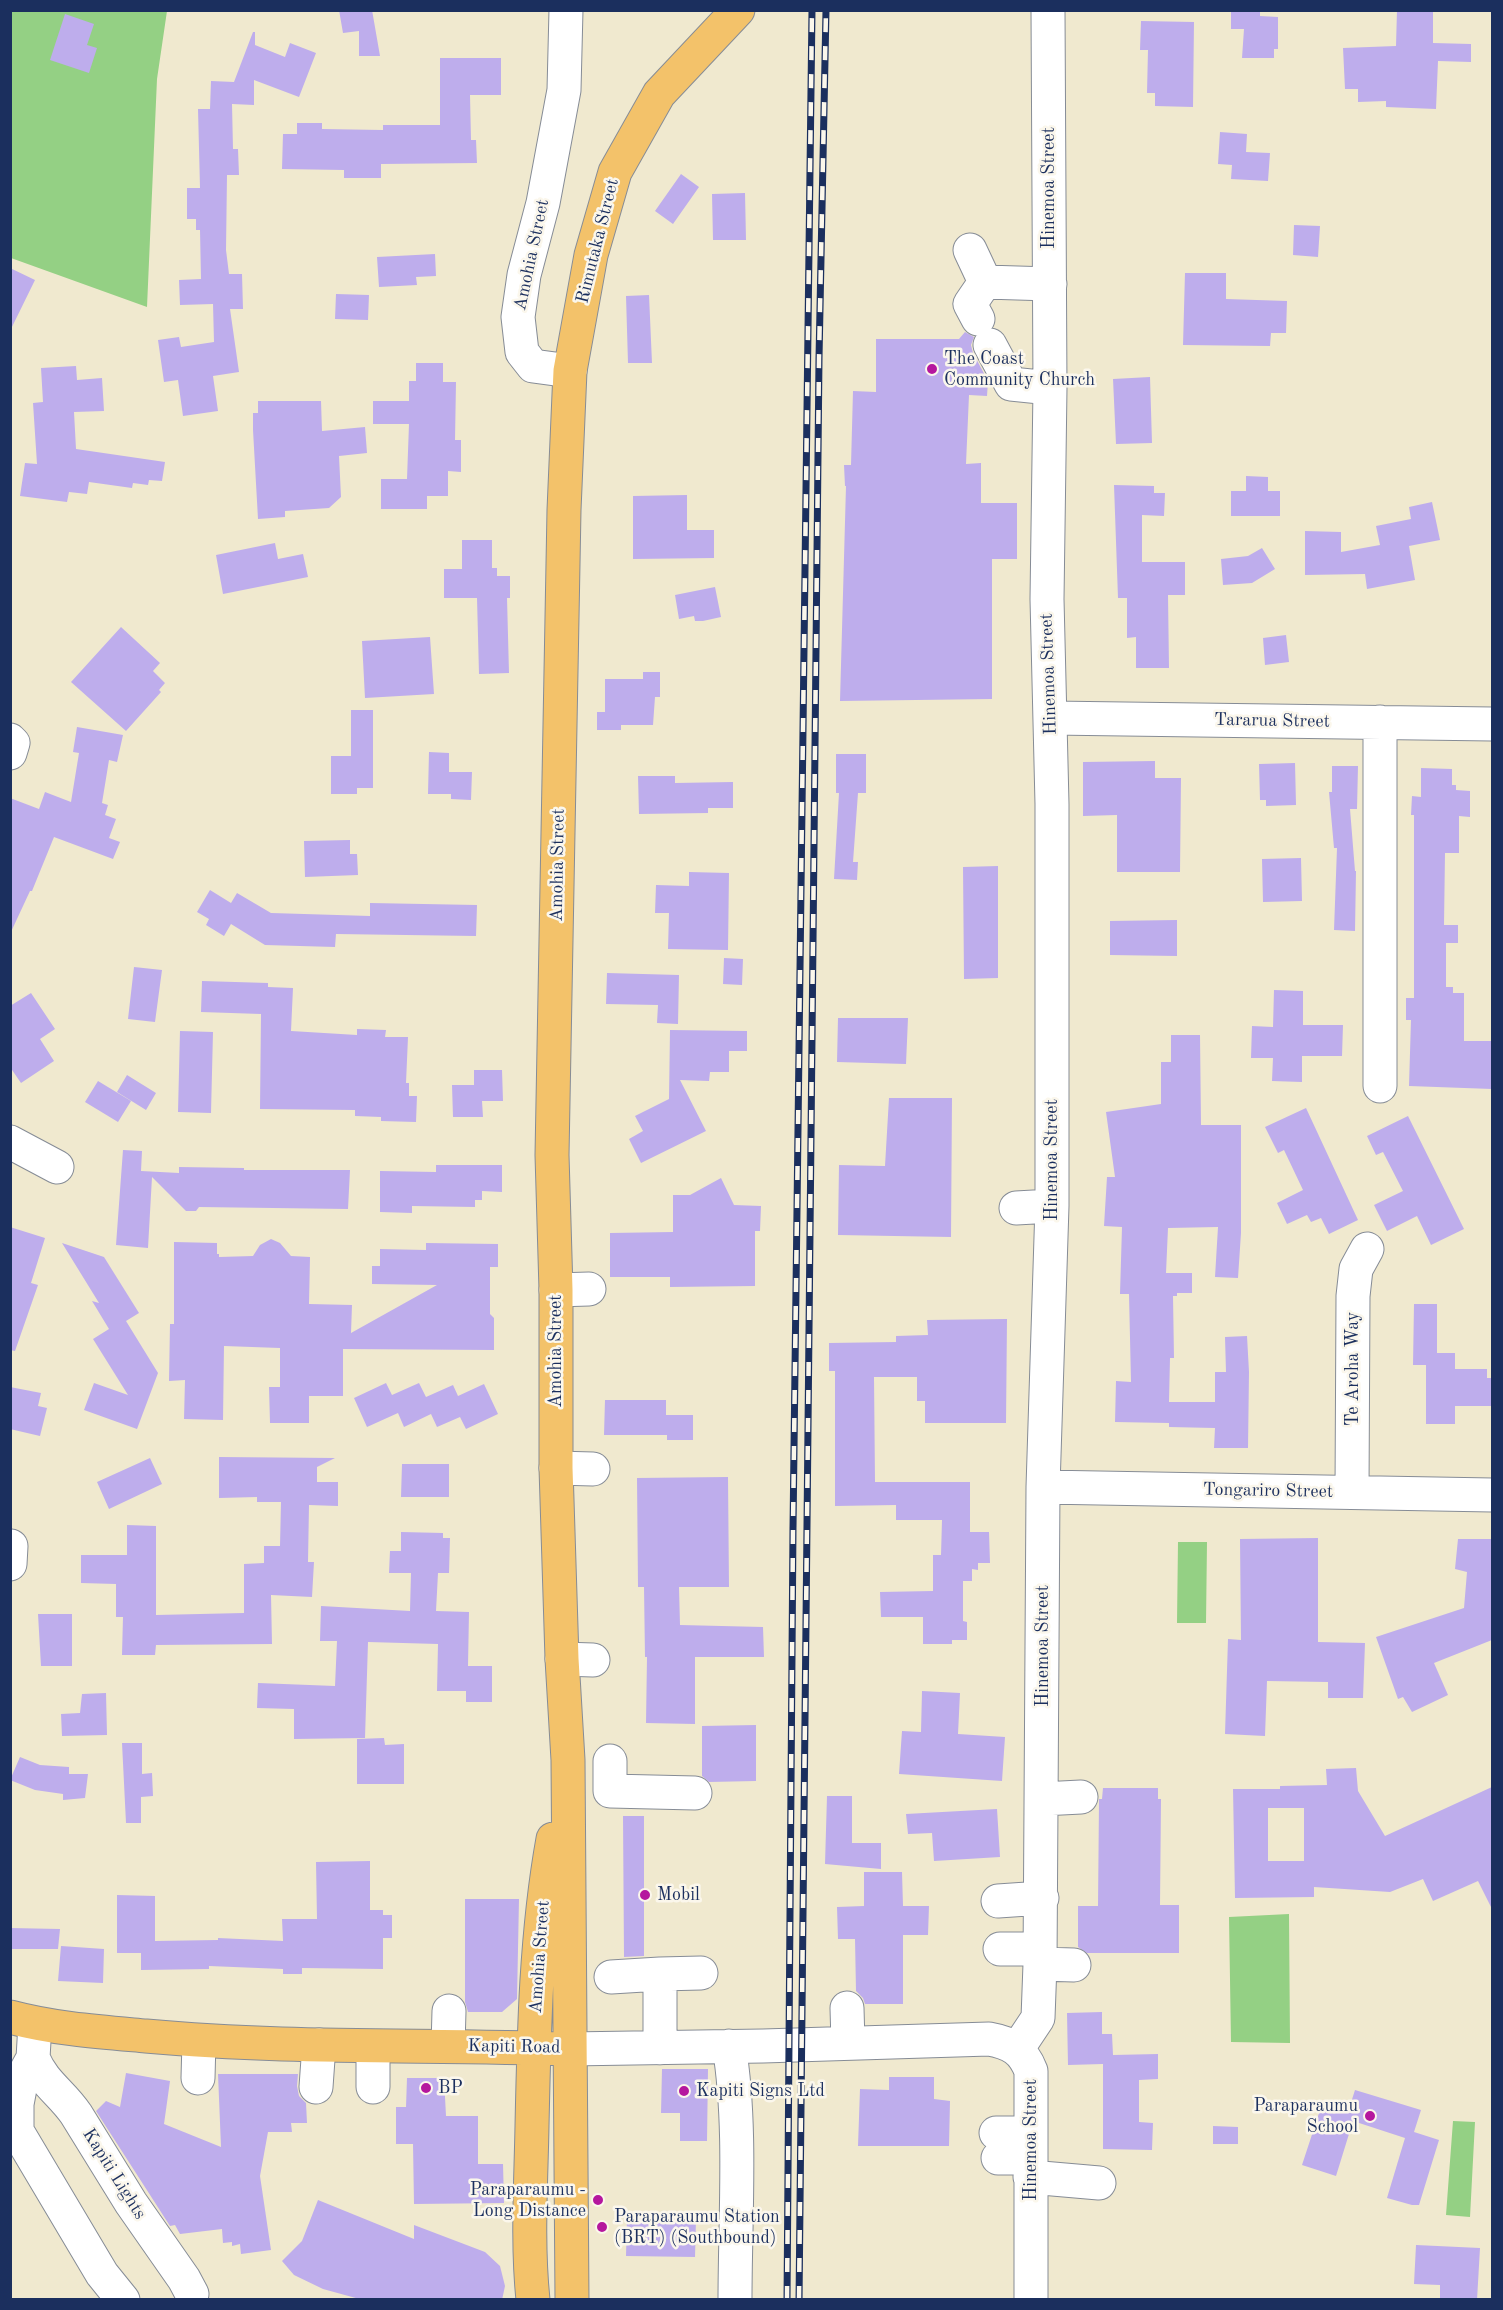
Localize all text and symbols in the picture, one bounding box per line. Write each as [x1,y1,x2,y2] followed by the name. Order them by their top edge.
[1038,127,1060,249] street label: Hinemoa Street
[572,176,624,306] street label: Rimutaka Street
[510,197,554,313] street label: Amohia Street
[944,348,1095,391] place label: The Coast Community Church
[925,362,939,376] marker: The Coast Community Church
[1036,613,1062,735] street label: Hinemoa Street
[1214,709,1330,733] street label: Tararua Street
[546,808,570,922] street label: Amohia Street
[1041,1099,1063,1221] street label: Hinemoa Street
[545,1294,567,1408] street label: Amohia Street
[1342,1312,1364,1426] street label: Te Aroha Way
[1203,1479,1333,1503] street label: Tongariro Street
[1032,1585,1054,1707] street label: Hinemoa Street
[657,1884,700,1906] place label: Mobil
[638,1888,652,1902] marker: Mobil
[525,1900,555,2014] street label: Amohia Street
[467,2035,561,2059] street label: Kapiti Road
[438,2077,463,2099] place label: BP
[1020,2079,1042,2201] street label: Hinemoa Street
[696,2080,825,2102] place label: Kapiti Signs Ltd
[419,2081,433,2095] marker: BP
[677,2084,691,2098] marker: Kapiti Signs Ltd
[1253,2095,1358,2138] place label: Paraparaumu School
[1363,2109,1377,2123] marker: Paraparaumu School
[77,2124,151,2224] street label: Kapiti Lights
[470,2179,586,2222] place label: Paraparaumu - Long Distance
[591,2193,605,2207] marker: Paraparaumu - Long Distance
[614,2206,780,2248] place label: Paraparaumu Station (BRT) (Southbound)
[595,2220,609,2234] marker: Paraparaumu Station (BRT) (Southbound)

